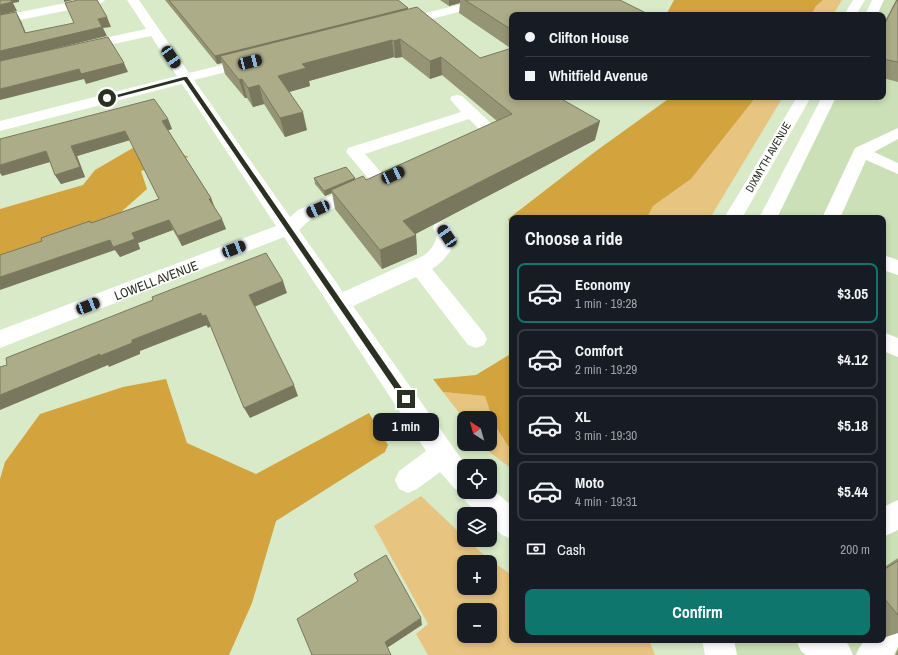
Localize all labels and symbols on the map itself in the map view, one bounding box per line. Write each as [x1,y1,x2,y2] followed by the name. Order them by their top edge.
[159,44,183,70] car
[237,53,263,71] car
[98,89,116,107] route start
[742,119,794,195] street label: DIXMYTH AVENUE
[380,164,406,186] car
[305,199,331,219] car
[435,223,459,249] car
[221,239,247,259] car
[112,257,200,304] street label: LOWELL AVENUE
[75,296,101,316] car
[397,390,415,408] route end
[457,411,497,451] north arrow
[373,413,439,441] callout: 1 min

